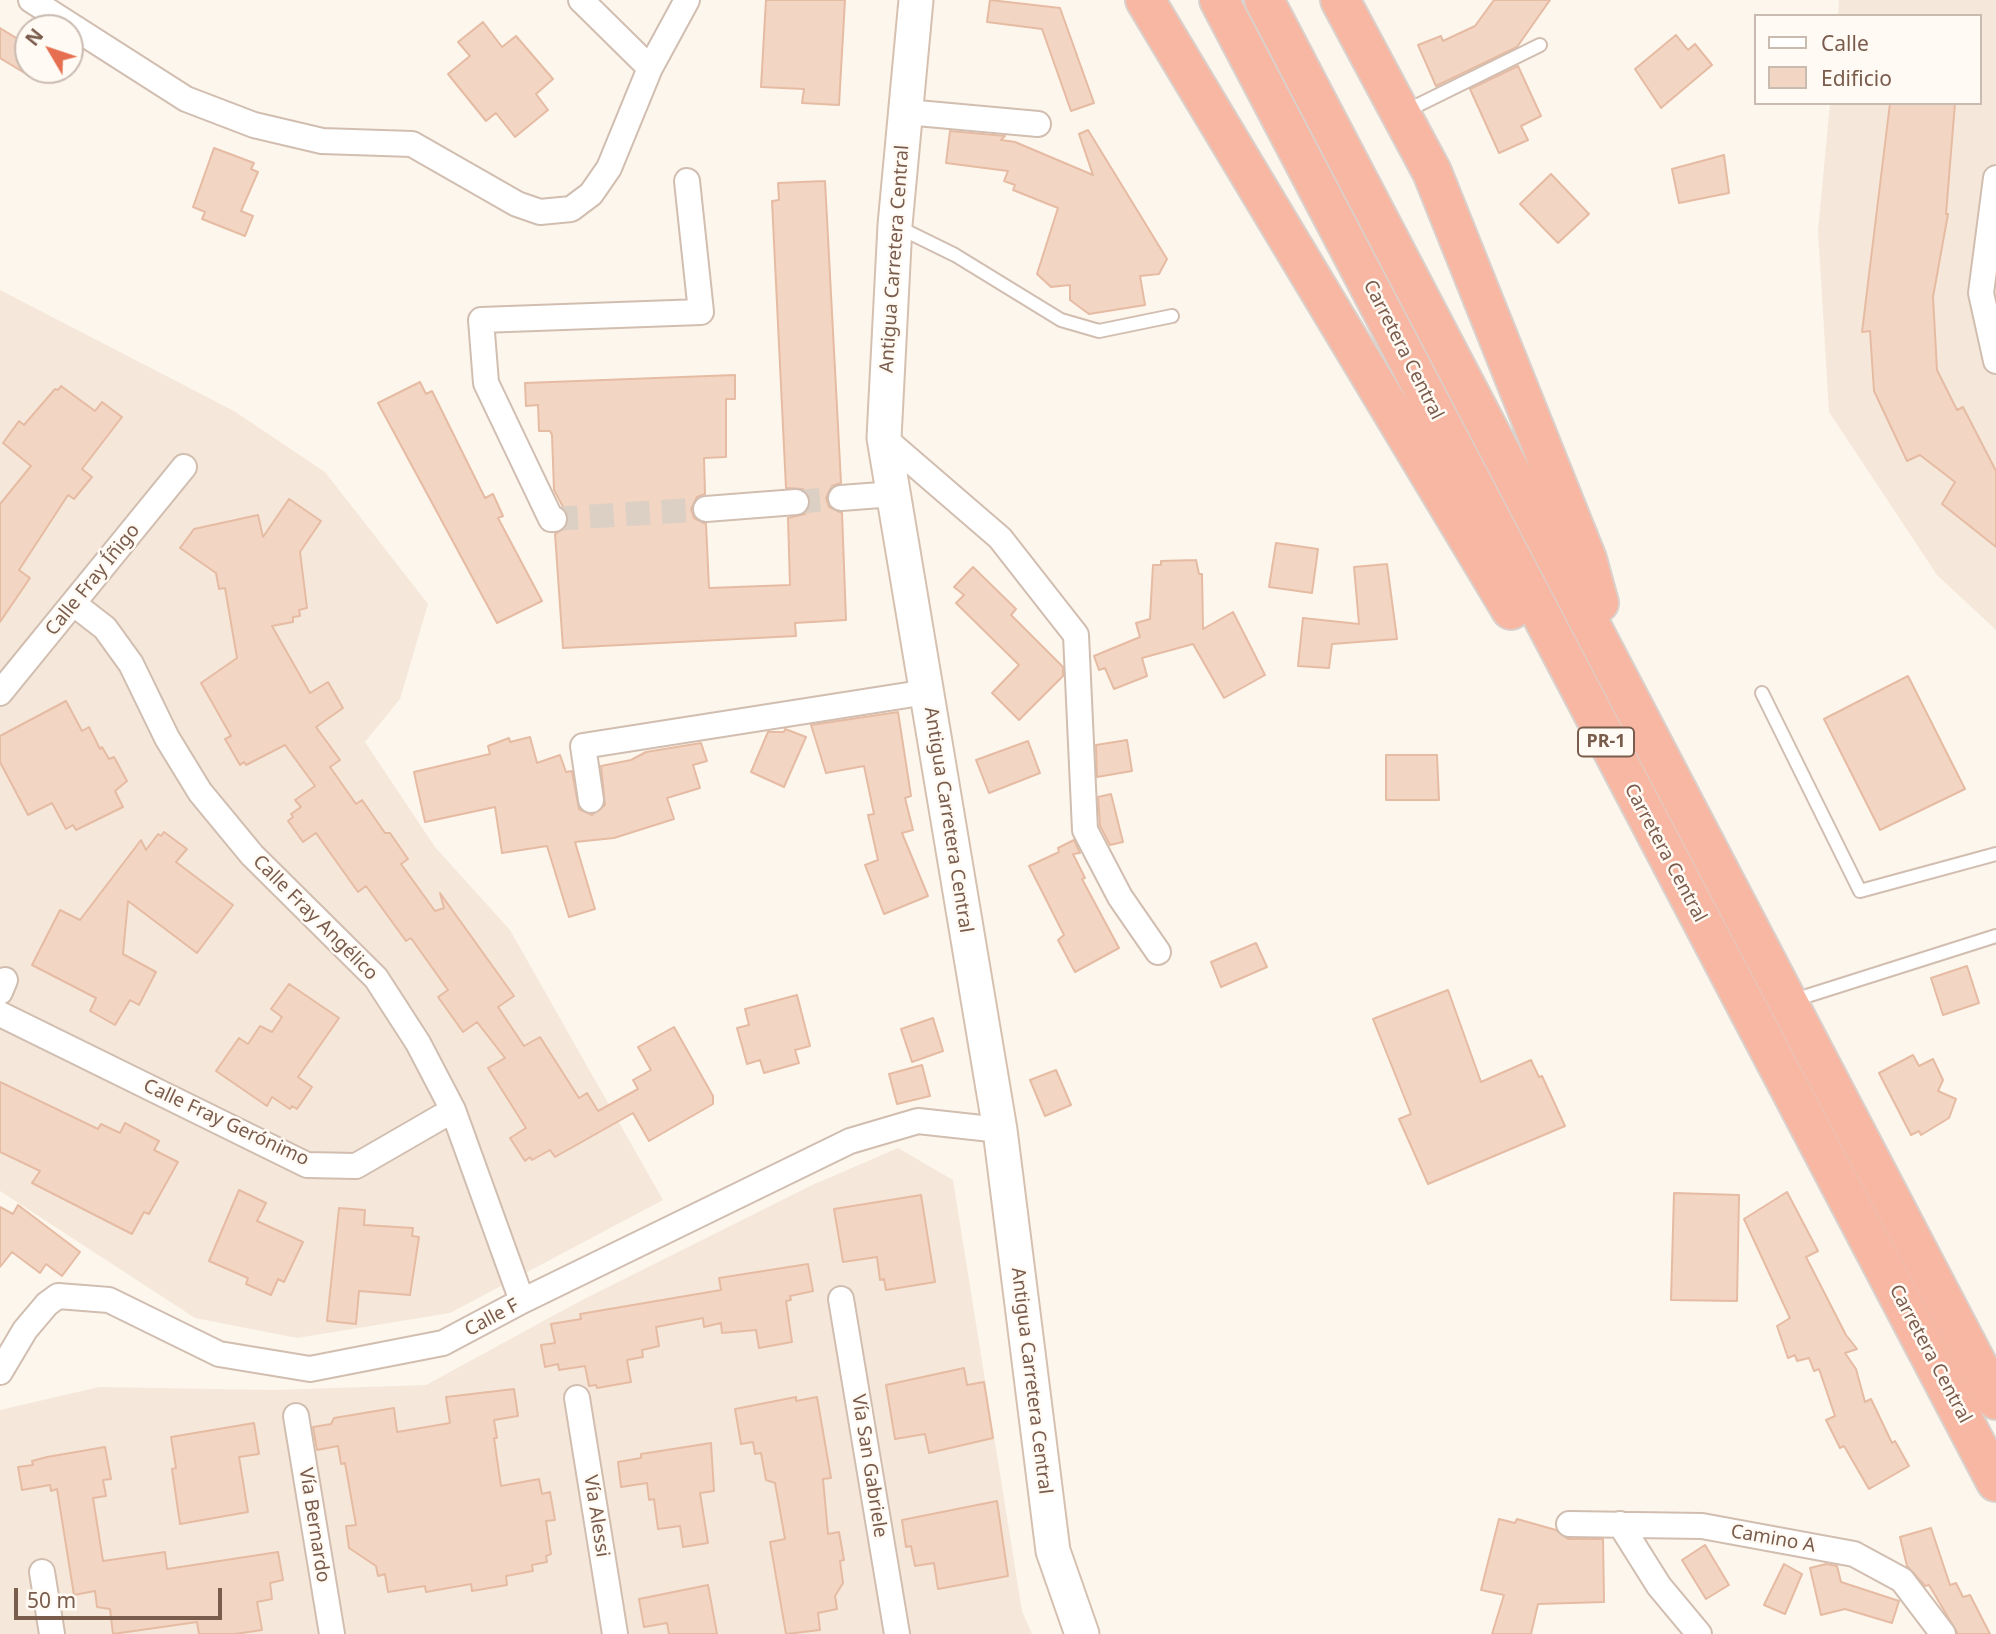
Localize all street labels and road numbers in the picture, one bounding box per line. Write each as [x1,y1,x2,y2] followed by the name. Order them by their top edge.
[876,144,914,374] street label: Antigua Carretera Central
[1358,276,1448,424] street label: Carretera Central
[41,520,145,640] street label: Calle Fray Íñigo
[919,705,977,935] street label: Antigua Carretera Central
[1578,728,1634,756] road number: PR-1
[1619,780,1711,926] street label: Carretera Central
[248,851,382,985] street label: Calle Fray Angélico
[140,1075,312,1171] street label: Calle Fray Gerónimo
[1006,1266,1056,1496] street label: Antigua Carretera Central
[1884,1281,1976,1427] street label: Carretera Central
[461,1294,523,1342] street label: Calle F
[846,1393,892,1539] street label: Vía San Gabriele
[294,1466,334,1584] street label: Vía Bernardo
[578,1473,614,1559] street label: Vía Alessi
[1729,1520,1817,1558] street label: Camino A

